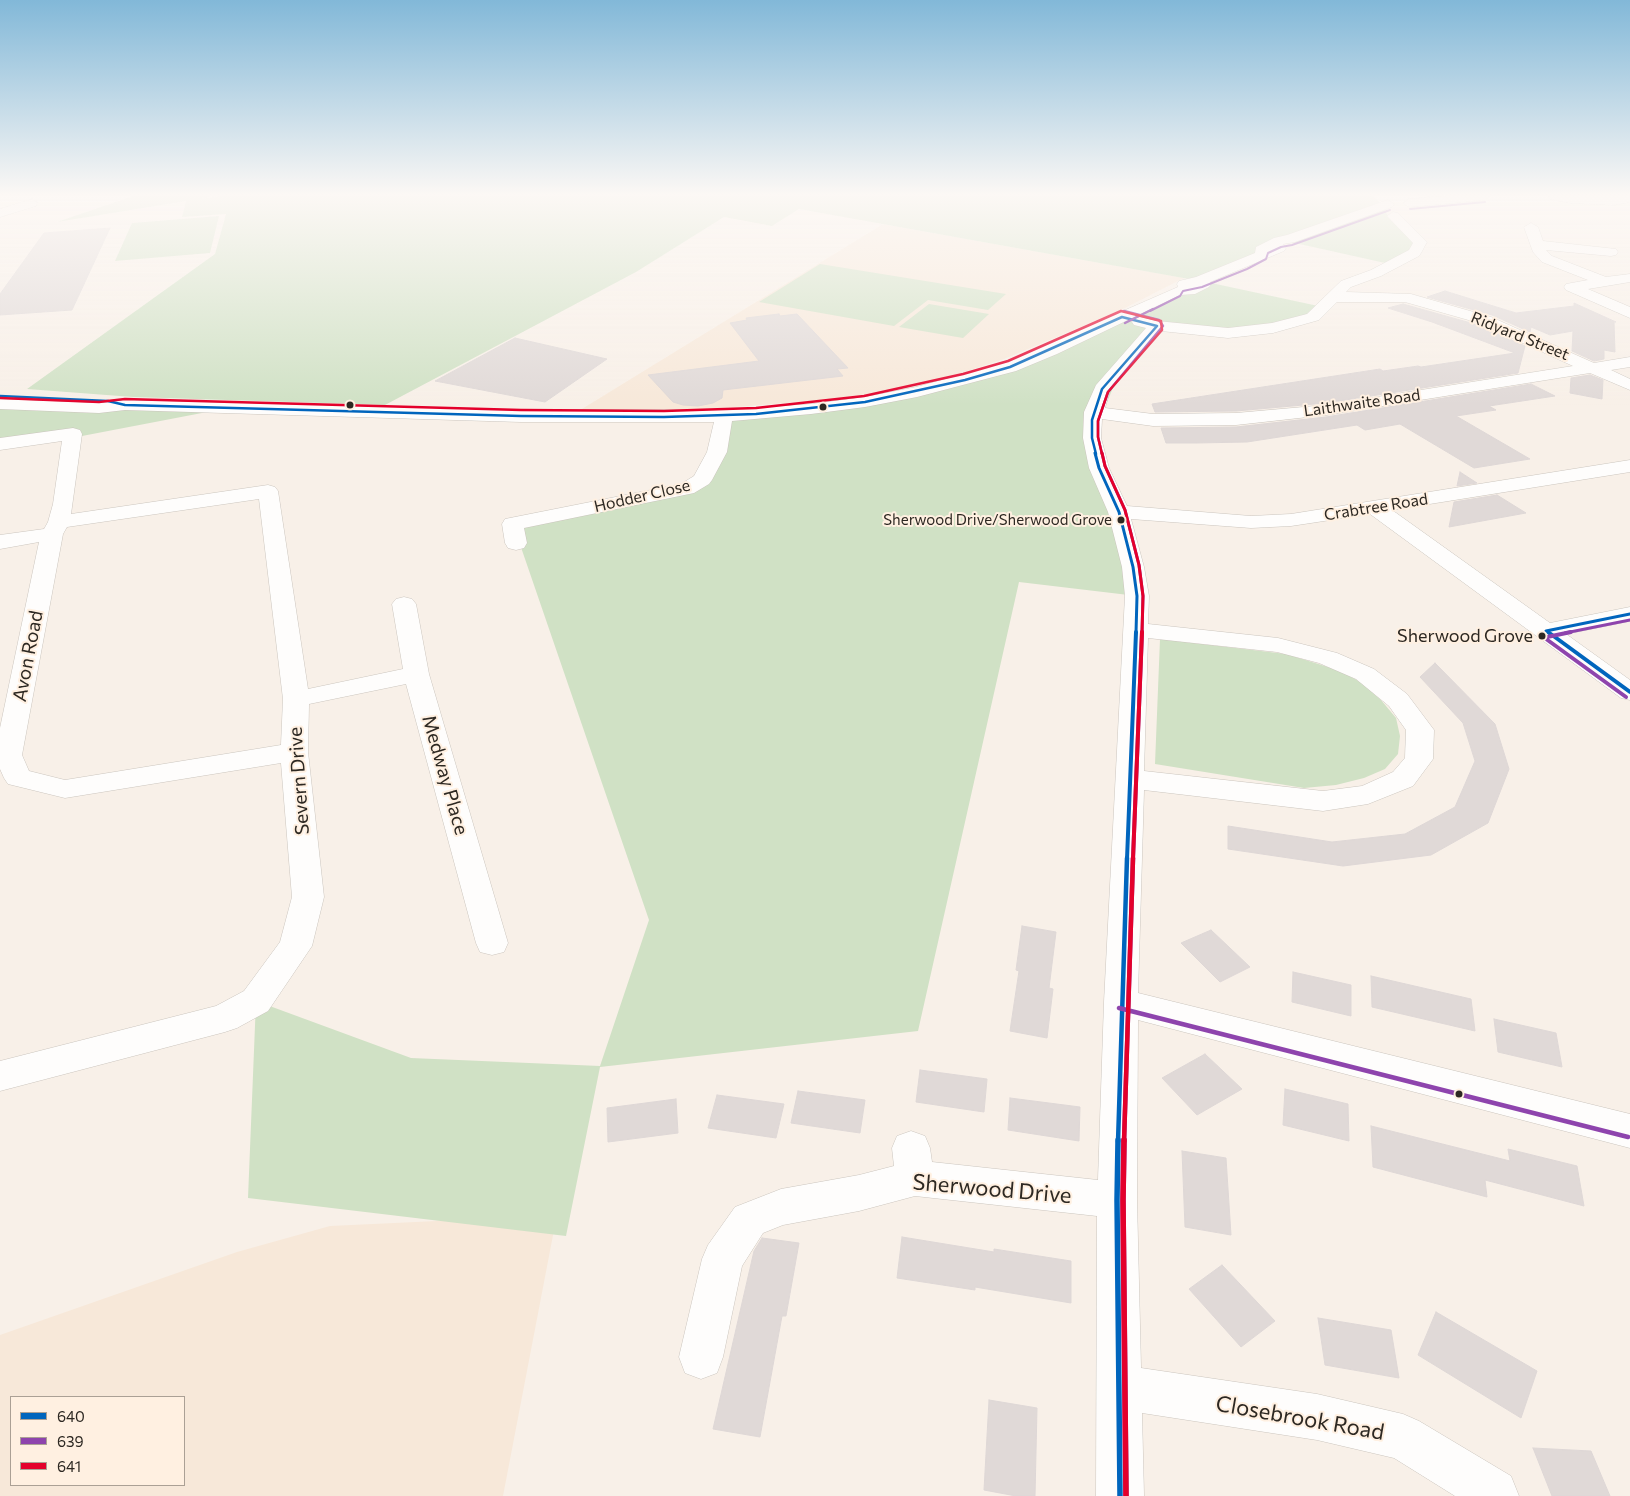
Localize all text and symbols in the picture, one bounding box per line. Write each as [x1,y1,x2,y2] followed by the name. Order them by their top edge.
[1468,308,1572,364] street label: Ridyard Street
[1302,385,1422,421] street label: Laithwaite Road
[345,400,355,410] unlabelled marker
[818,402,828,412] unlabelled marker
[592,476,692,516] street label: Hodder Close
[1323,489,1429,525] street label: Crabtree Road
[883,511,1112,529] place label: Sherwood Drive/Sherwood Grove
[1116,515,1126,525] marker: Sherwood Drive/Sherwood Grove
[8,609,48,703] street label: Avon Road
[1397,625,1533,647] place label: Sherwood Grove
[1537,631,1547,641] marker: Sherwood Grove
[417,713,473,837] street label: Medway Place
[284,726,314,836] street label: Severn Drive
[1454,1089,1464,1099] unlabelled marker
[911,1169,1073,1209] street label: Sherwood Drive
[1214,1390,1386,1446] street label: Closebrook Road
[10,1396,185,1486] legend
[57,1407,85,1425] text: 640
[57,1432,84,1450] text: 639
[57,1457,81,1475] text: 641

